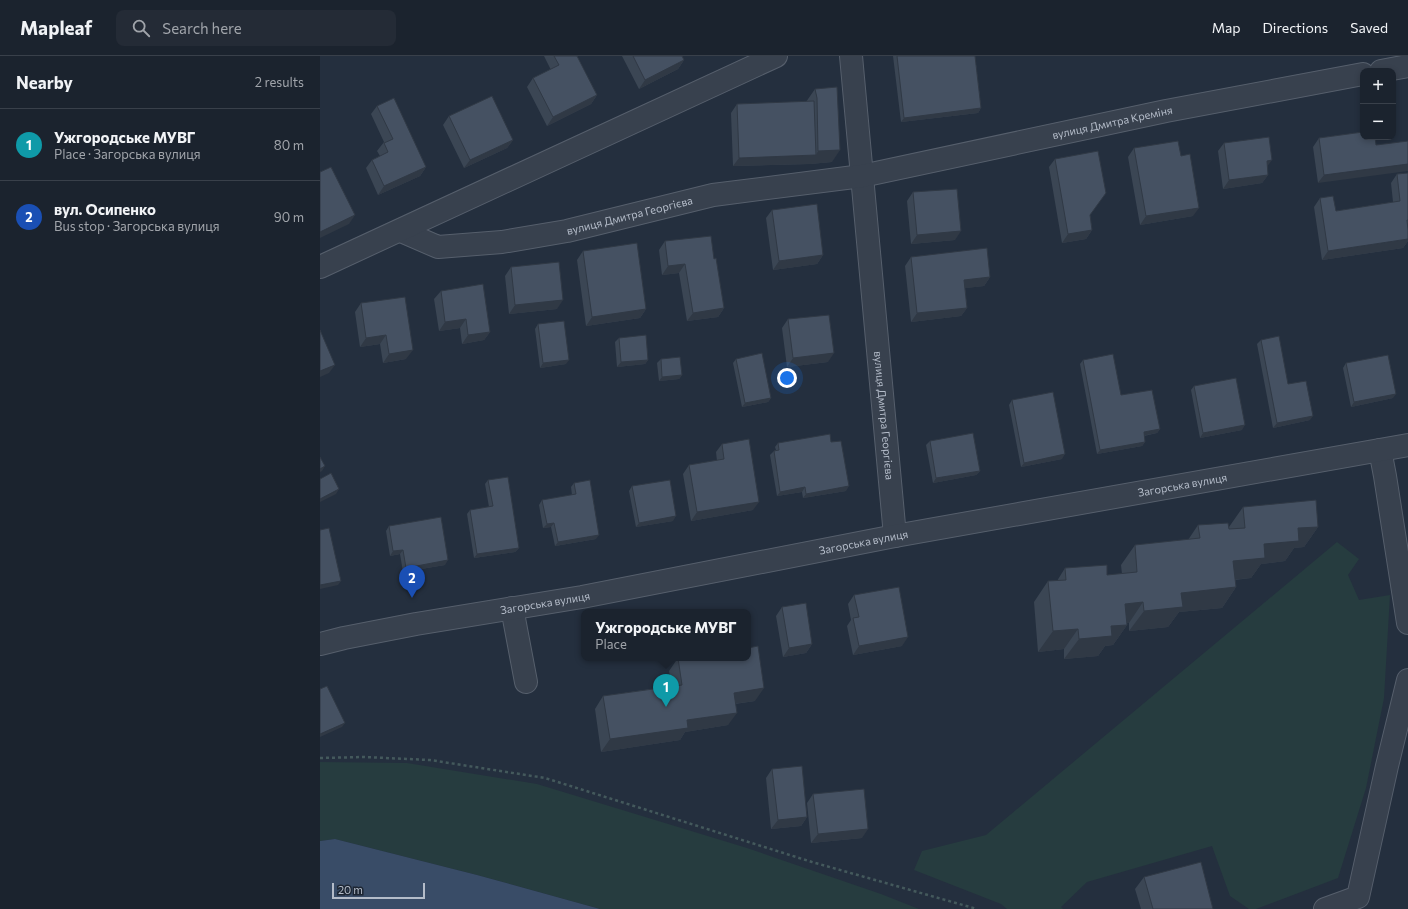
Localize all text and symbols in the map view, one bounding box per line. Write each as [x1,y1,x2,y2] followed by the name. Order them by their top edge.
[116,10,396,46] search box
[20,16,92,39] text: Mapleaf
[130,17,152,39] icon: search
[162,19,242,37] text: Search here
[1212,19,1241,36] text: Map
[1263,19,1328,36] text: Directions
[1350,19,1388,36] text: Saved
[1360,68,1396,140] map controls
[1360,68,1396,104] button: +
[16,72,73,93] text: Nearby
[255,74,304,90] text: 2 results
[1051,103,1173,141] street label: вулиця Дмитра Креміня
[1360,104,1396,140] button: −
[54,128,195,146] text: Ужгородське МУВГ
[26,137,32,153] text: 1
[274,137,304,153] text: 80 m
[54,146,201,162] text: Place · Загорська вулиця
[565,193,694,237] street label: вулиця Дмитра Георгієва
[54,200,156,218] text: вул. Осипенко
[25,209,33,225] text: 2
[274,209,304,225] text: 90 m
[54,218,220,234] text: Bus stop · Загорська вулиця
[872,350,897,480] street label: вулиця Дмитра Георгієва
[777,368,797,388] your location
[1137,470,1228,499] street label: Загорська вулиця
[818,527,909,557] street label: Загорська вулиця
[399,565,425,598] pin: 2
[499,589,591,616] street label: Загорська вулиця
[581,609,751,661] popup
[595,618,737,636] text: Ужгородське МУВГ
[595,636,627,652] text: Place
[653,674,679,707] pin: 1
[332,881,425,900] scale bar
[338,883,363,896] text: 20 m

